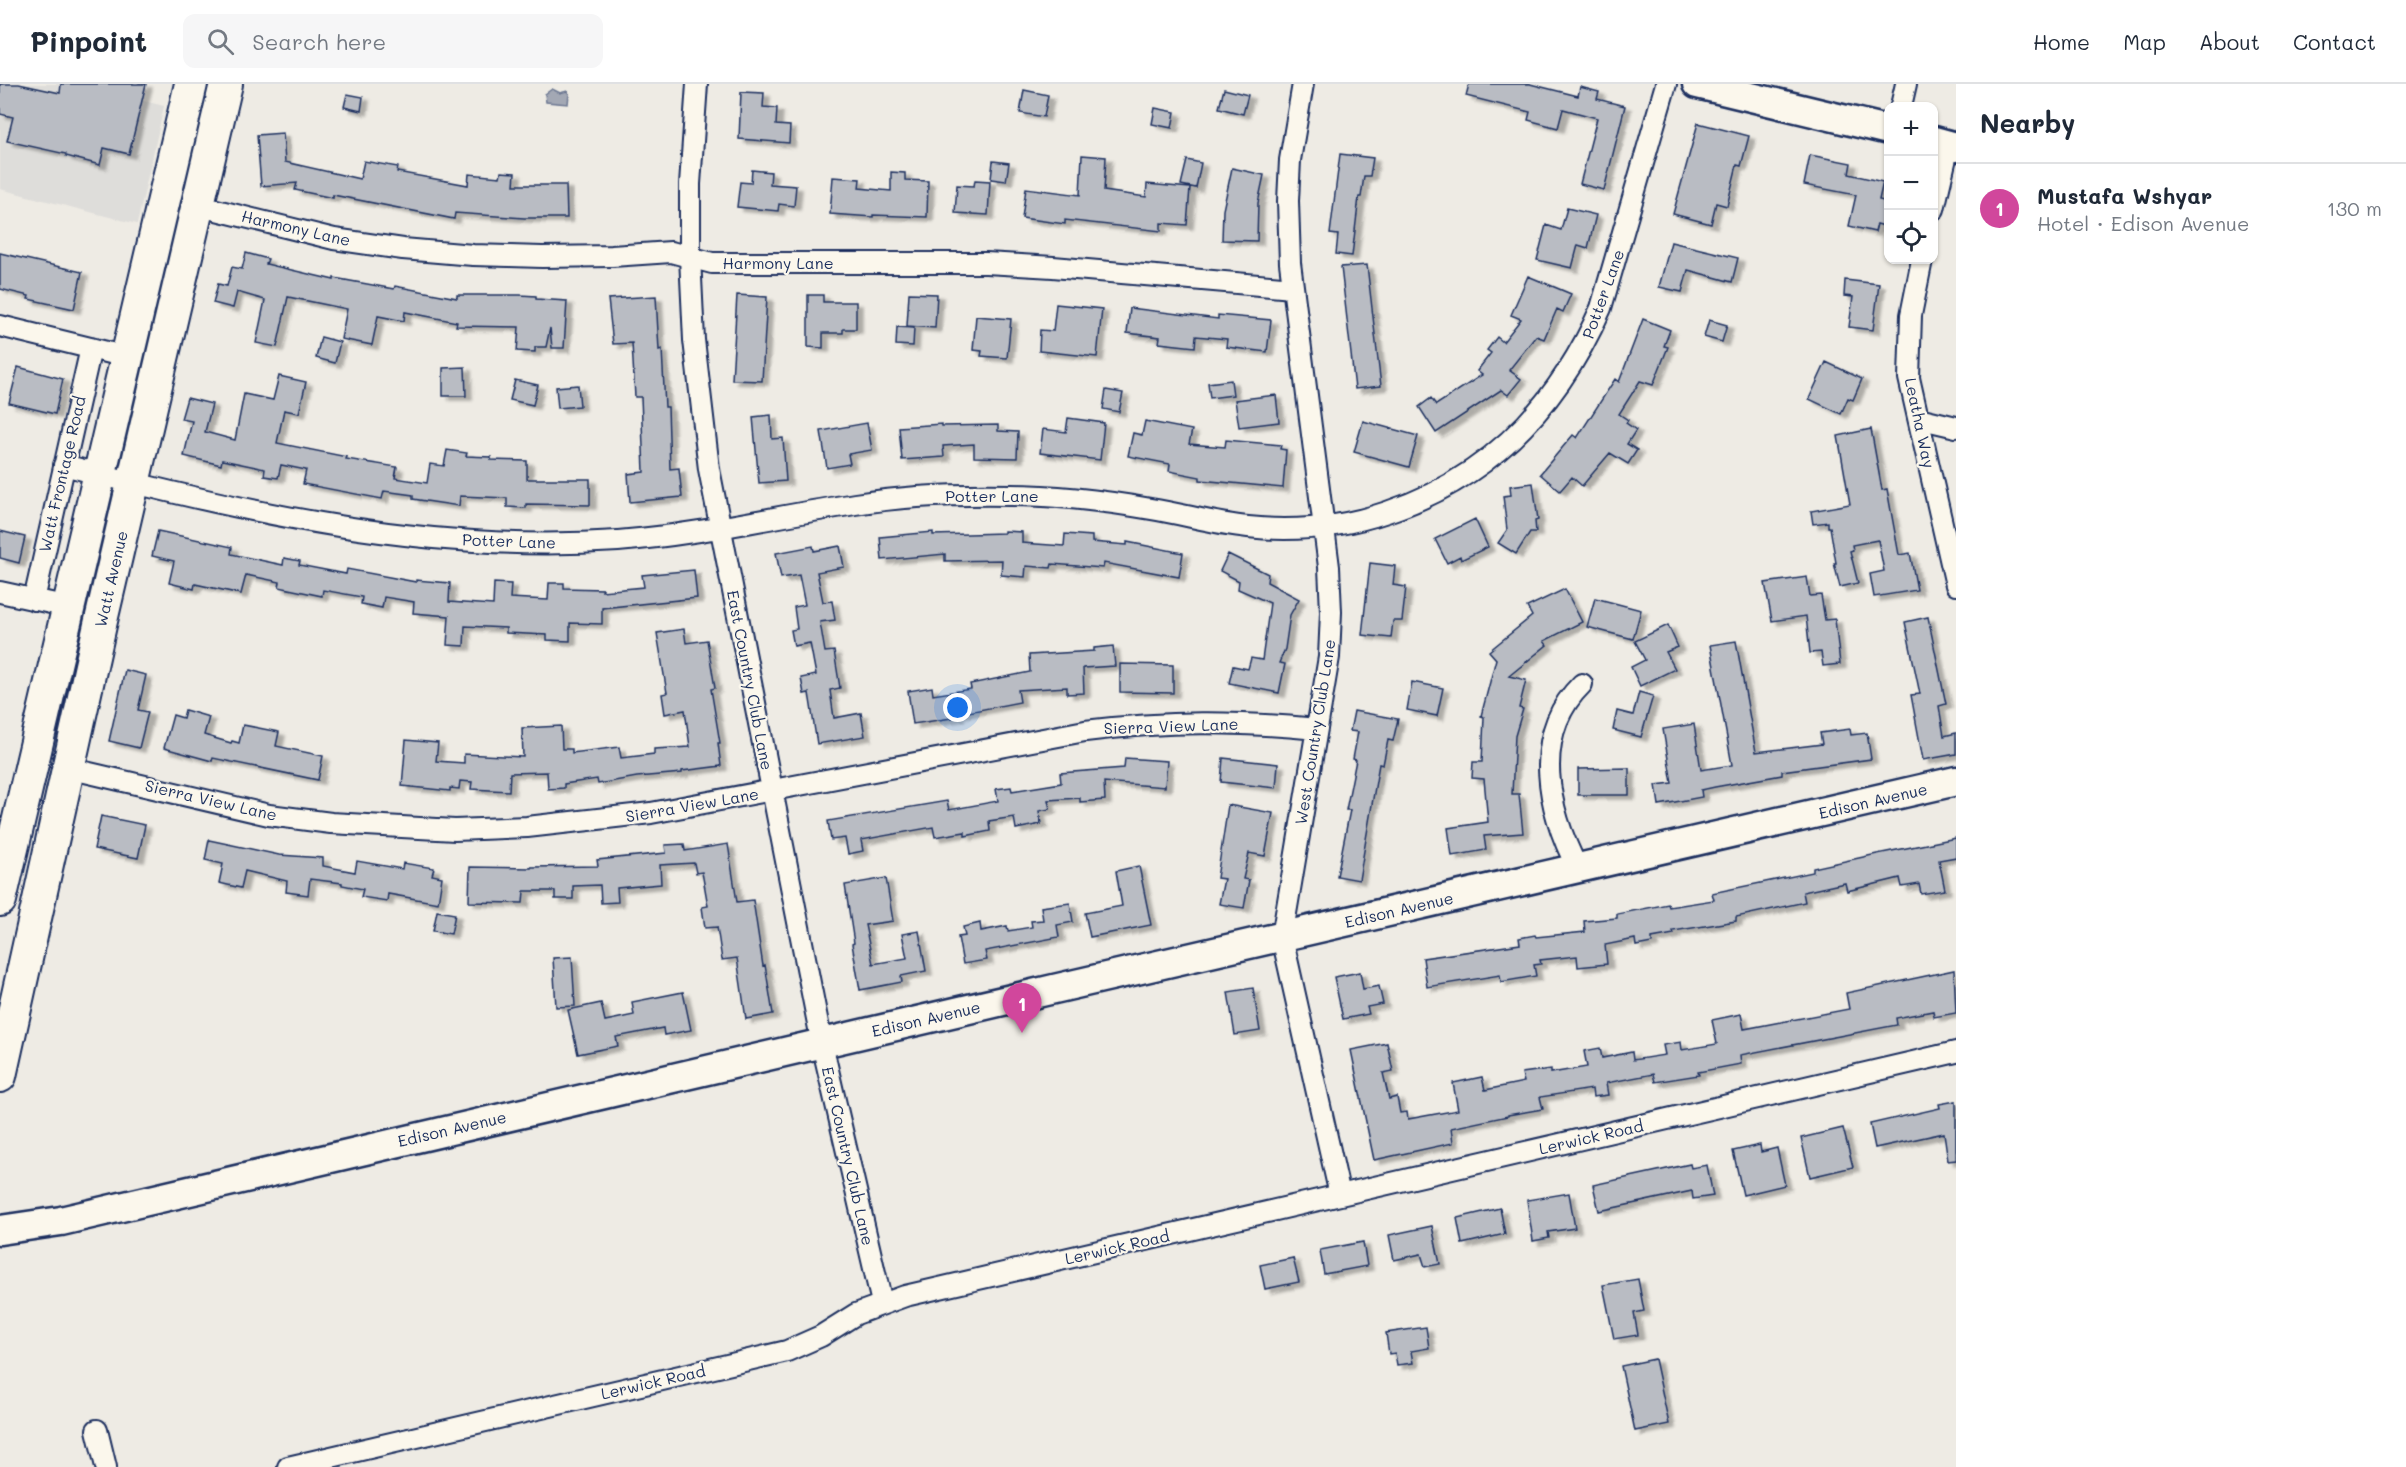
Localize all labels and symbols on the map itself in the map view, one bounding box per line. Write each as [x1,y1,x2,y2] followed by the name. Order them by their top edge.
[240,205,353,250] street label: Harmony Lane
[1577,246,1628,341] street label: Potter Lane
[722,252,834,273] street label: Harmony Lane
[1901,376,1940,470] street label: Leatha Way
[33,394,90,554] street label: Watt Frontage Road
[945,485,1039,506] street label: Potter Lane
[89,528,132,629] street label: Watt Avenue
[462,528,556,553] street label: Potter Lane
[723,588,778,772] street label: East Country Club Lane
[1289,638,1340,826] street label: West Country Club Lane
[943,693,972,722] your location
[1103,713,1239,738] street label: Sierra View Lane
[143,774,279,825] street label: Sierra View Lane
[1817,778,1929,823] street label: Edison Avenue
[624,782,760,827] street label: Sierra View Lane
[1343,887,1455,932] street label: Edison Avenue
[1002,984,1042,1033] pin: 1
[870,996,982,1041] street label: Edison Avenue
[818,1064,879,1247] street label: East Country Club Lane
[396,1106,508,1151] street label: Edison Avenue
[1537,1114,1645,1159] street label: Lerwick Road
[1063,1224,1171,1269] street label: Lerwick Road
[599,1359,707,1404] street label: Lerwick Road

